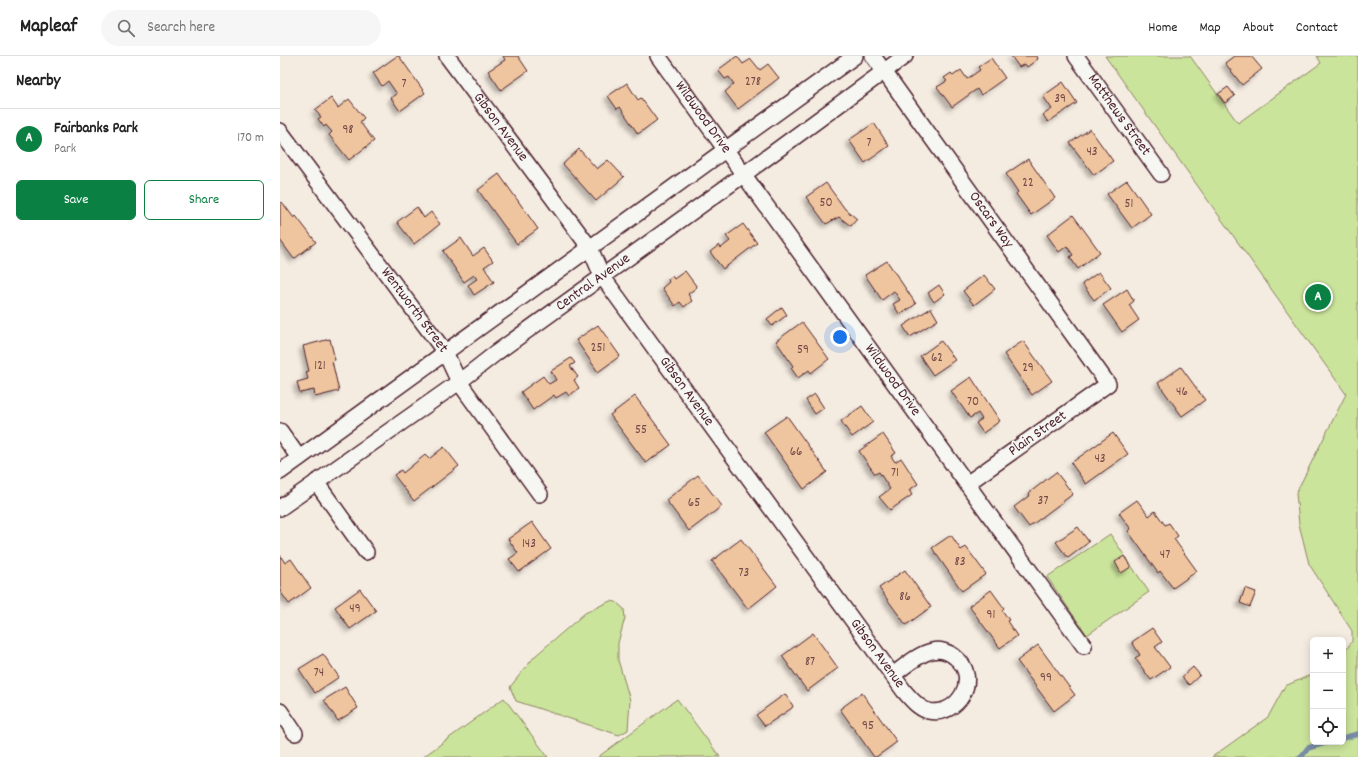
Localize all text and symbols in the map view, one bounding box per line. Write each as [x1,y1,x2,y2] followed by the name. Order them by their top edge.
[101,10,381,46] search box
[20,14,77,41] text: Mapleaf
[115,17,137,39] icon: search
[147,17,215,39] text: Search here
[1148,18,1177,38] text: Home
[1199,18,1221,38] text: Map
[1243,18,1274,38] text: About
[1296,18,1338,38] text: Contact
[16,70,60,94] text: Nearby
[1082,70,1156,161] street label: Matthews Street
[745,73,761,92] house number: 278
[402,75,407,94] house number: 7
[669,77,736,159] street label: Wildwood Drive
[467,88,534,167] street label: Gibson Avenue
[1054,90,1066,109] house number: 39
[54,118,138,140] text: Fairbanks Park
[342,121,354,140] house number: 98
[25,129,33,148] text: A
[237,129,264,148] text: 170 m
[867,134,872,153] house number: 7
[54,140,76,159] text: Park
[1086,143,1098,162] house number: 43
[1022,174,1034,193] house number: 22
[16,180,136,220] button: Save
[144,180,264,220] button: Share
[963,187,1019,254] street label: Oscars Way
[819,194,833,213] house number: 50
[1125,195,1133,214] house number: 51
[552,248,636,317] street label: Central Avenue
[375,263,454,358] street label: Wentworth Street
[1305,282,1331,312] pin: A
[830,327,850,347] your location
[591,339,605,358] house number: 251
[859,340,926,421] street label: Wildwood Drive
[797,341,809,360] house number: 59
[931,349,943,368] house number: 62
[653,352,719,431] street label: Gibson Avenue
[314,357,326,376] house number: 121
[1022,359,1034,378] house number: 29
[1176,383,1188,402] house number: 46
[967,393,979,412] house number: 70
[1004,406,1072,462] street label: Plain Street
[635,421,647,440] house number: 55
[790,443,802,462] house number: 66
[1094,450,1106,469] house number: 43
[891,464,899,483] house number: 71
[1038,492,1048,511] house number: 37
[688,494,700,513] house number: 65
[522,535,536,554] house number: 143
[1160,546,1170,565] house number: 47
[955,553,966,572] house number: 83
[739,564,749,583] house number: 73
[899,588,911,607] house number: 86
[349,600,361,619] house number: 49
[987,606,995,625] house number: 91
[844,614,910,693] street label: Gibson Avenue
[1310,637,1346,745] map controls
[1310,637,1346,673] button: +
[805,653,815,672] house number: 87
[314,664,324,683] house number: 74
[1040,669,1052,688] house number: 99
[1310,673,1346,709] button: −
[1310,709,1346,745] button: locate
[862,717,874,736] house number: 95

